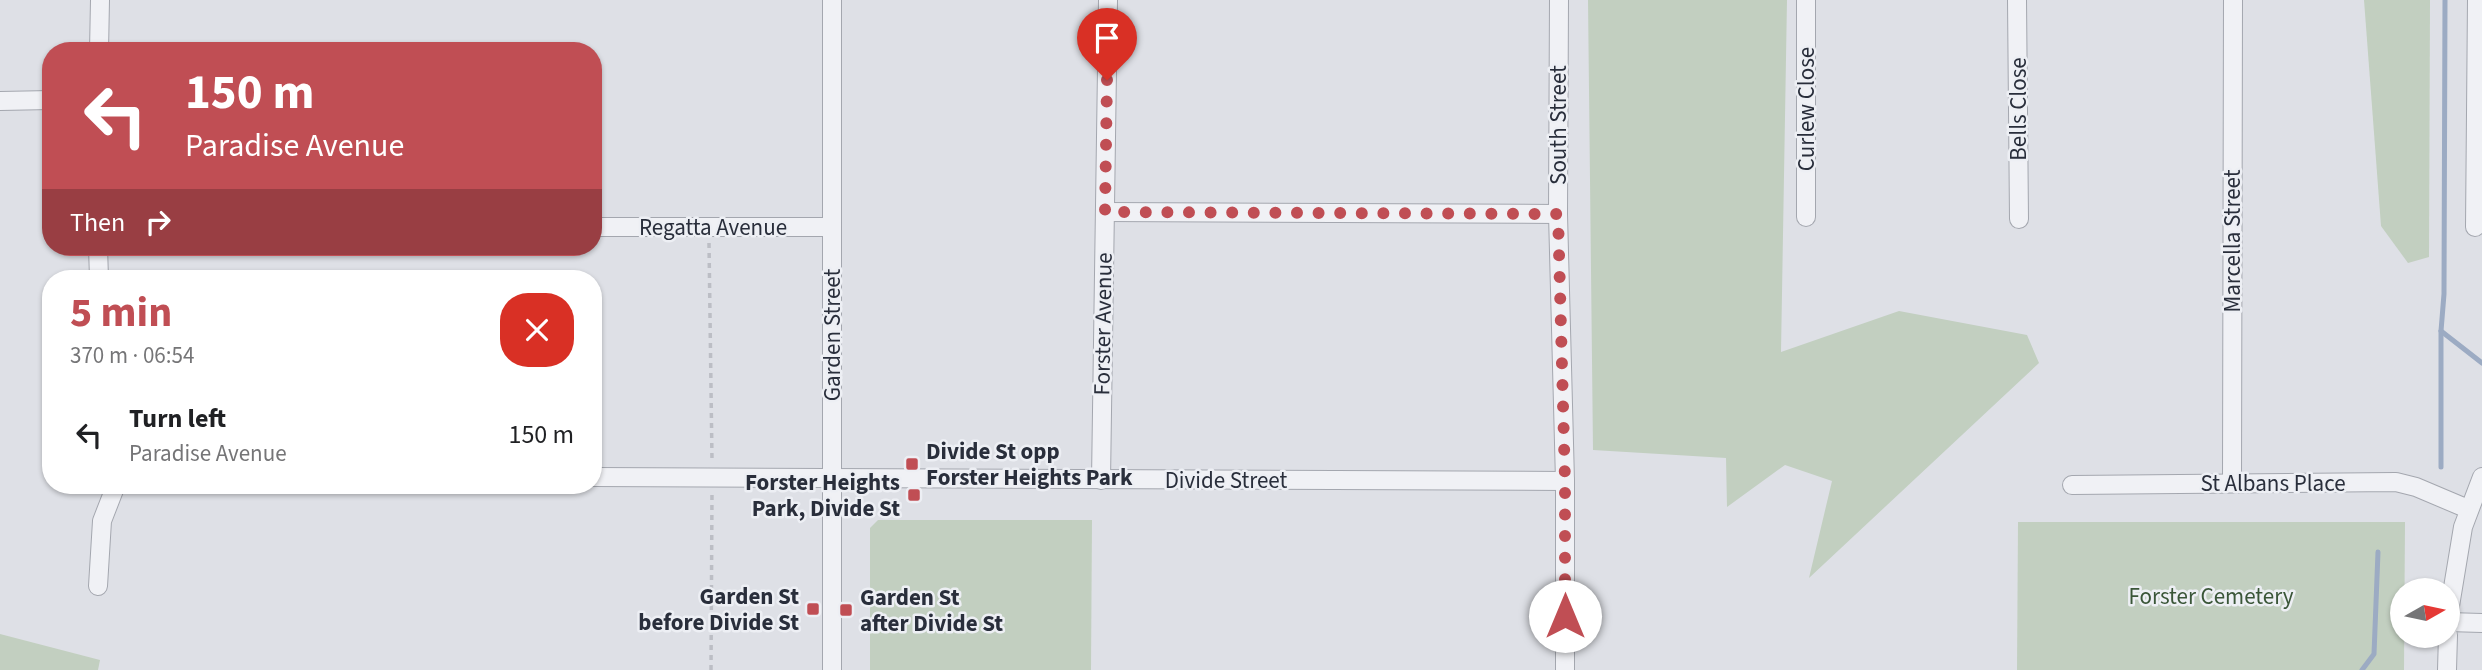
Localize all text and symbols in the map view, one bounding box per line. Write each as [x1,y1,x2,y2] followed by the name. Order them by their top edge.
[1077,8,1137,80] pin
[1088,19,1126,57] icon: arrive
[1790,47,1823,171] street label: Curlew Close
[2002,57,2035,161] street label: Bells Close
[185,58,314,128] text: 150 m
[1542,65,1575,185] street label: South Street
[70,70,161,161] icon: left
[185,123,404,169] text: Paradise Avenue
[2216,169,2249,313] street label: Marcella Street
[139,203,177,241] icon: right
[70,204,125,241] text: Then
[639,211,787,244] street label: Regatta Avenue
[1085,252,1121,396] street label: Forster Avenue
[816,269,849,401] street label: Garden Street
[70,283,172,343] text: 5 min
[500,293,574,367] button: close
[70,339,194,372] text: 370 m · 06:54
[129,400,226,437] text: Turn left
[70,416,108,454] icon: left
[508,416,574,453] text: 150 m
[926,435,1133,494] place label: Divide St opp Forster Heights Park
[129,437,287,470] text: Paradise Avenue
[904,456,920,472] marker: Divide St opp Forster Heights Park
[1165,464,1288,497] street label: Divide Street
[745,466,900,525] place label: Forster Heights Park, Divide St
[2200,467,2346,500] street label: St Albans Place
[906,487,922,503] marker: Forster Heights Park, Divide St
[2390,578,2460,648] north arrow
[2390,578,2460,648] map controls
[1528,579,1602,653] position arrow
[638,580,799,639] place label: Garden St before Divide St
[2129,580,2294,613] park label: Forster Cemetery
[860,581,1003,640] place label: Garden St after Divide St
[805,601,821,617] marker: Garden St before Divide St
[838,602,854,618] marker: Garden St after Divide St

